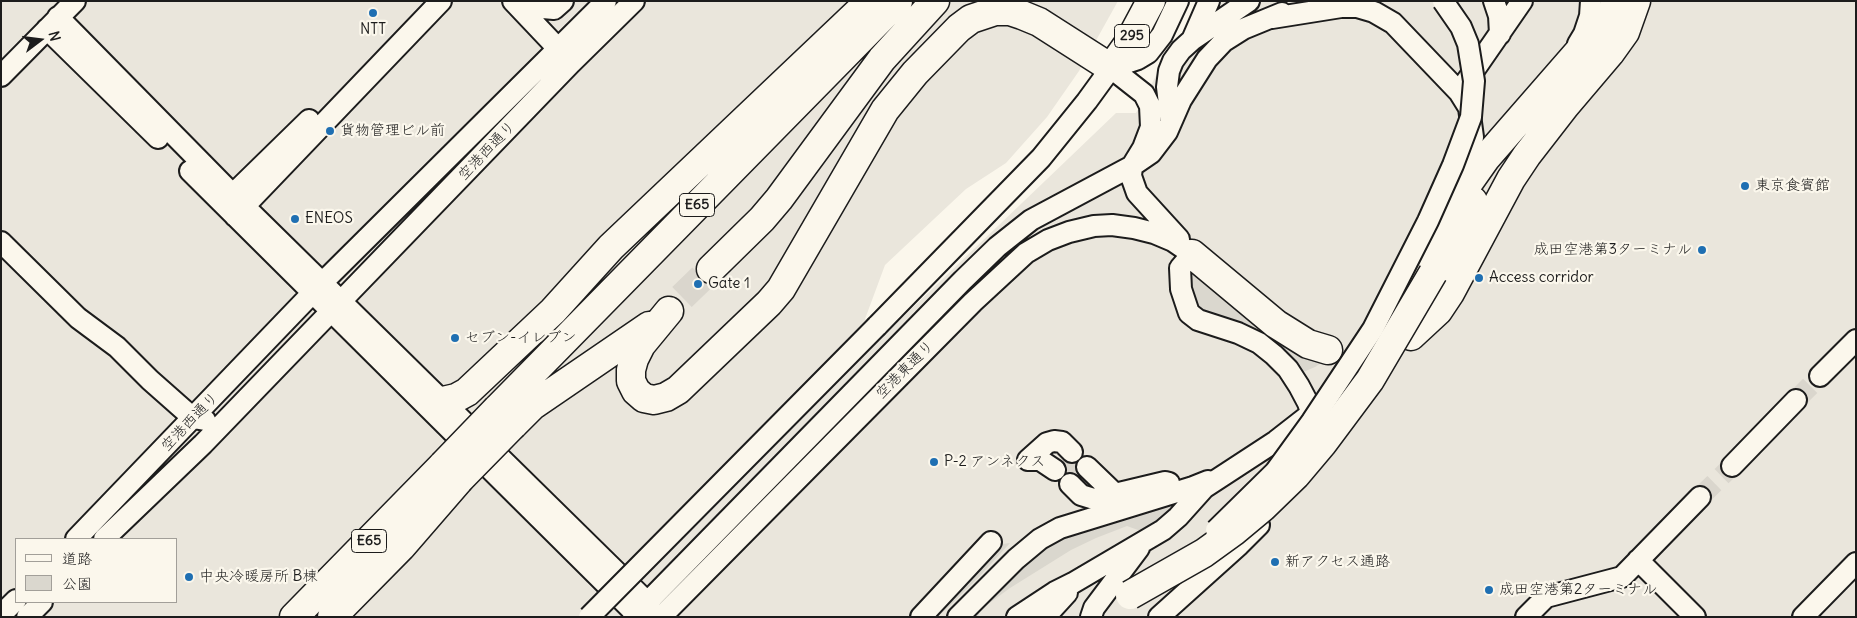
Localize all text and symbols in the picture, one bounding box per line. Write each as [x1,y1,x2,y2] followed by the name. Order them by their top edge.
[367,7,379,19] marker: NTT
[15,15,65,65] north arrow
[360,21,386,39] place label: NTT
[1114,24,1150,48] road number: 295
[45,29,64,43] text: N
[454,118,520,184] street label: 空港西通り
[340,122,445,140] place label: 貨物管理ビル前
[324,125,336,137] marker: 貨物管理ビル前
[1755,177,1830,195] place label: 東京食賓館
[1739,180,1751,192] marker: 東京食賓館
[680,194,714,216] road number: E65
[305,210,353,228] place label: ENEOS
[289,213,301,225] marker: ENEOS
[1533,241,1692,259] place label: 成田空港第3ターミナル
[1696,244,1708,256] marker: 成田空港第3ターミナル
[1489,269,1594,287] place label: Access corridor
[1473,272,1485,284] marker: Access corridor
[708,275,750,293] place label: Gate 1
[692,278,704,290] marker: Gate 1
[465,329,576,347] place label: セブン-イレブン
[449,332,461,344] marker: セブン-イレブン
[872,337,938,403] street label: 空港東通り
[157,389,223,455] street label: 空港西通り
[944,453,1045,471] place label: P-2 アンネクス
[928,456,940,468] marker: P-2 アンネクス
[352,530,386,552] road number: E65
[15,538,178,603] legend
[62,549,92,568] text: 道路
[1285,553,1390,571] place label: 新アクセス通路
[1269,556,1281,568] marker: 新アクセス通路
[199,568,317,586] place label: 中央冷暖房所 B棟
[183,571,195,583] marker: 中央冷暖房所 B棟
[62,574,92,593] text: 公園
[1499,581,1657,599] place label: 成田空港第2ターミナル
[1483,584,1495,596] marker: 成田空港第2ターミナル

